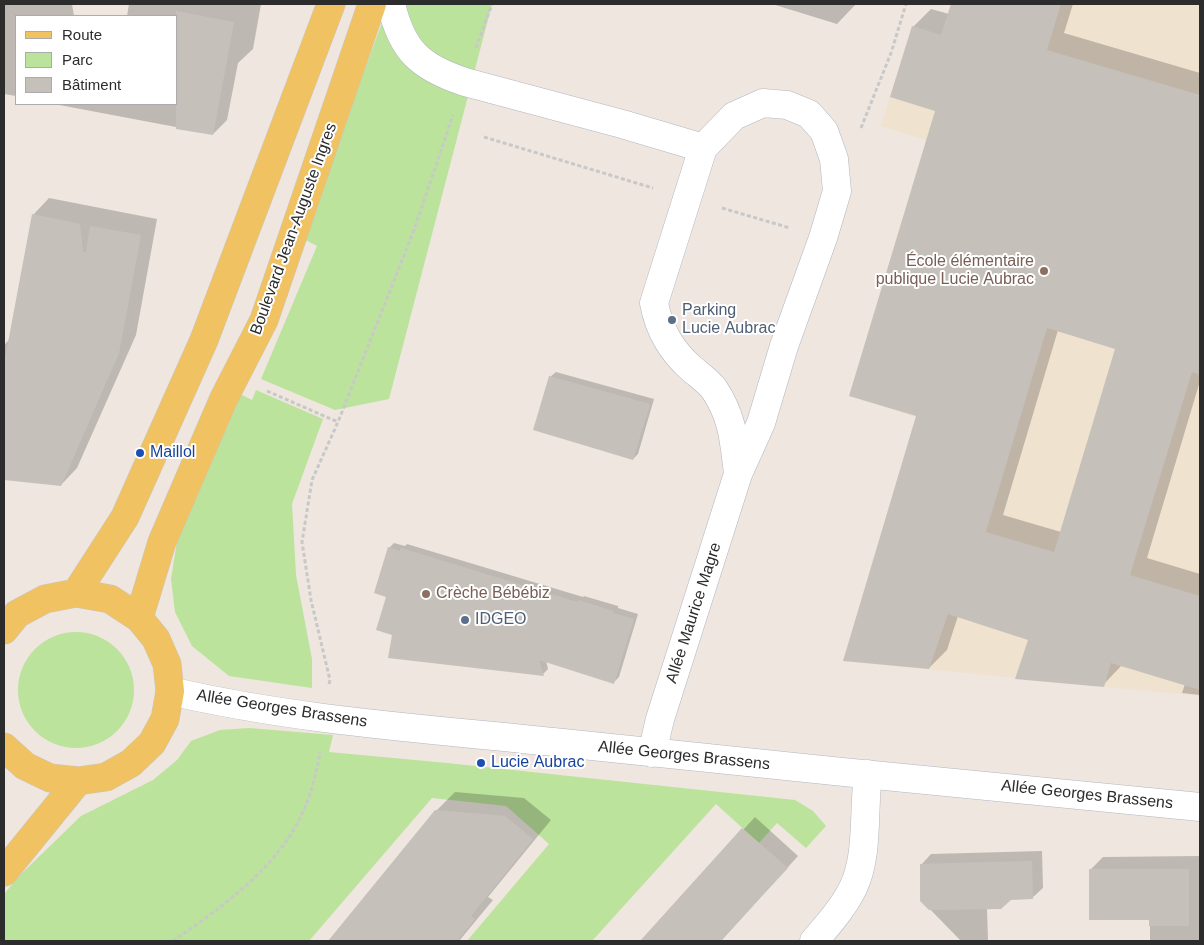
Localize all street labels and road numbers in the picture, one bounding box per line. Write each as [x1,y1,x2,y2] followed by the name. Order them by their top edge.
[247,120,341,338] street label: Boulevard Jean-Auguste Ingres
[662,540,726,686] street label: Allée Maurice Magre
[195,686,369,732] street label: Allée Georges Brassens
[597,737,771,775] street label: Allée Georges Brassens
[1000,776,1174,814] street label: Allée Georges Brassens

